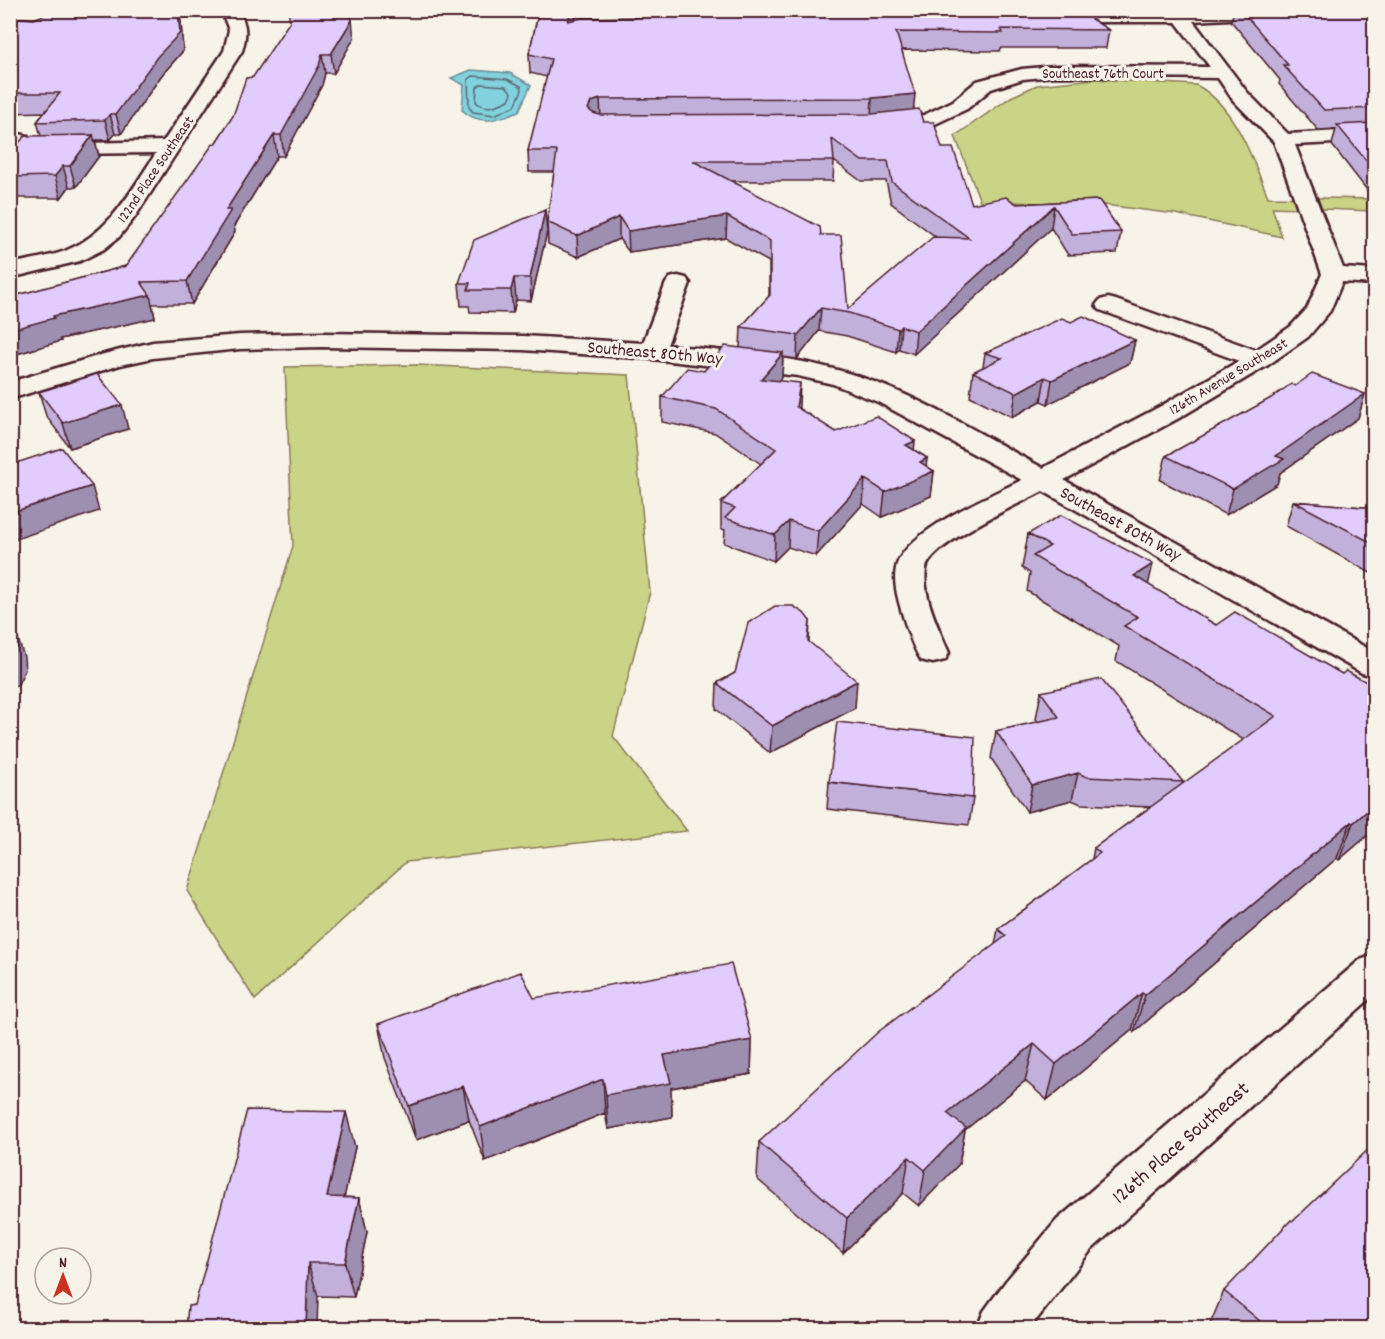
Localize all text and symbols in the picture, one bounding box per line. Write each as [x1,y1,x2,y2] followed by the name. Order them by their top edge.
[1042,64,1164,86] street label: Southeast 76th Court
[113,112,201,228] street label: 122nd Place Southeast
[1165,333,1293,422] street label: 126th Avenue Southeast
[586,336,724,373] street label: Southeast 80th Way
[1055,481,1186,569] street label: Southeast 80th Way
[1107,1076,1258,1213] street label: 126th Place Southeast
[33,1246,93,1306] north arrow
[59,1252,67,1275] text: N

